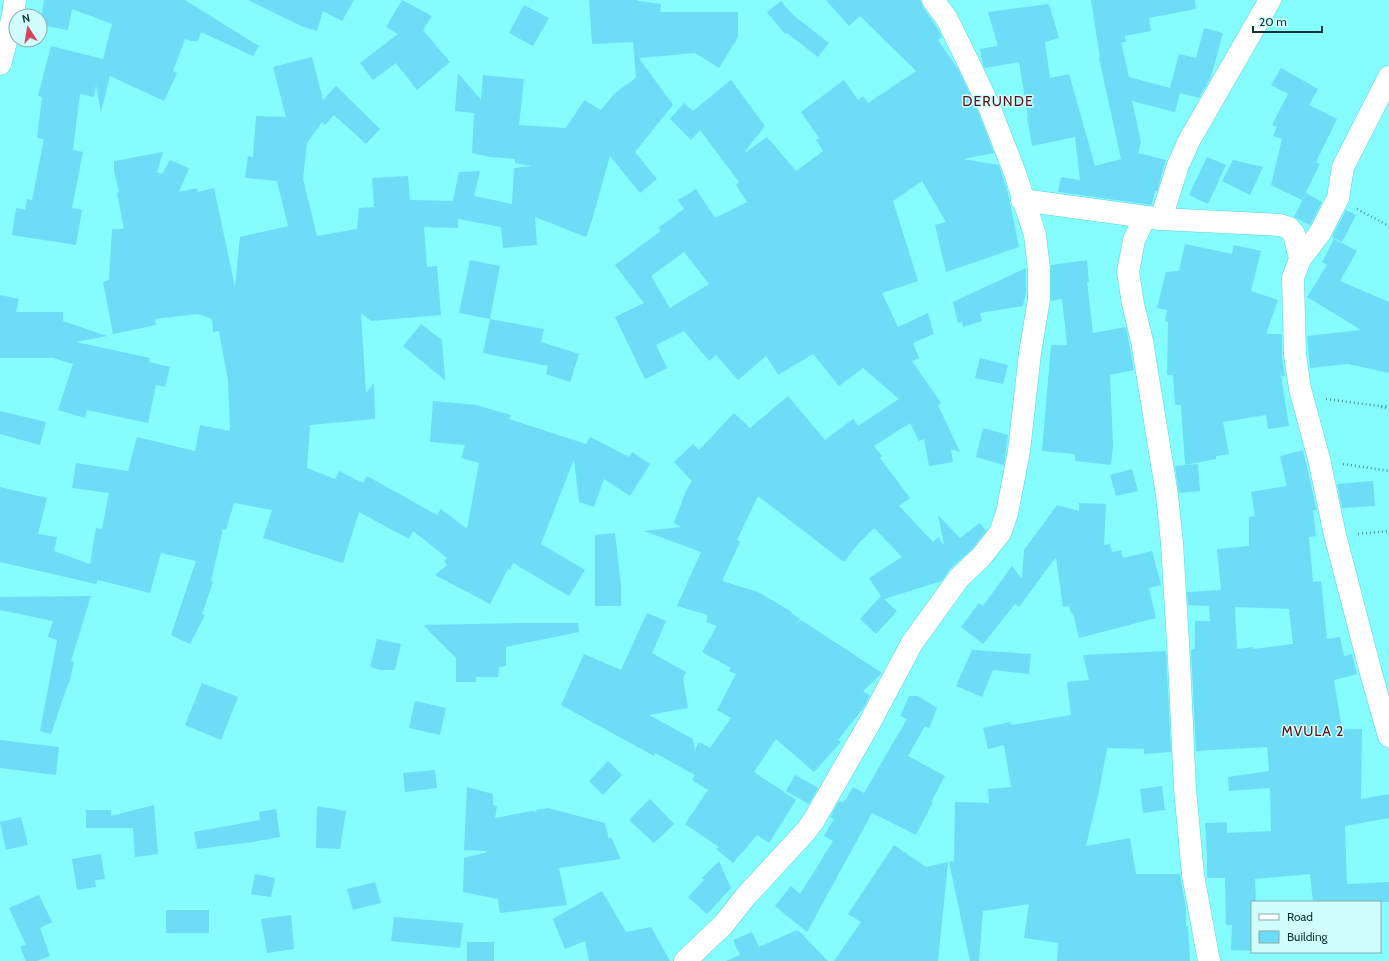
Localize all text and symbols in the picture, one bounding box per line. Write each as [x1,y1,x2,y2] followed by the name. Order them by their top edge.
[8,8,48,48] north arrow
[1253,8,1322,34] scale bar
[21,11,31,26] text: N
[1259,14,1287,29] text: 20 m
[962,92,1034,110] district label: DERUNDE
[1282,722,1344,740] district label: MVULA 2
[1251,901,1381,953] legend
[1287,909,1313,924] text: Road
[1287,929,1329,944] text: Building

